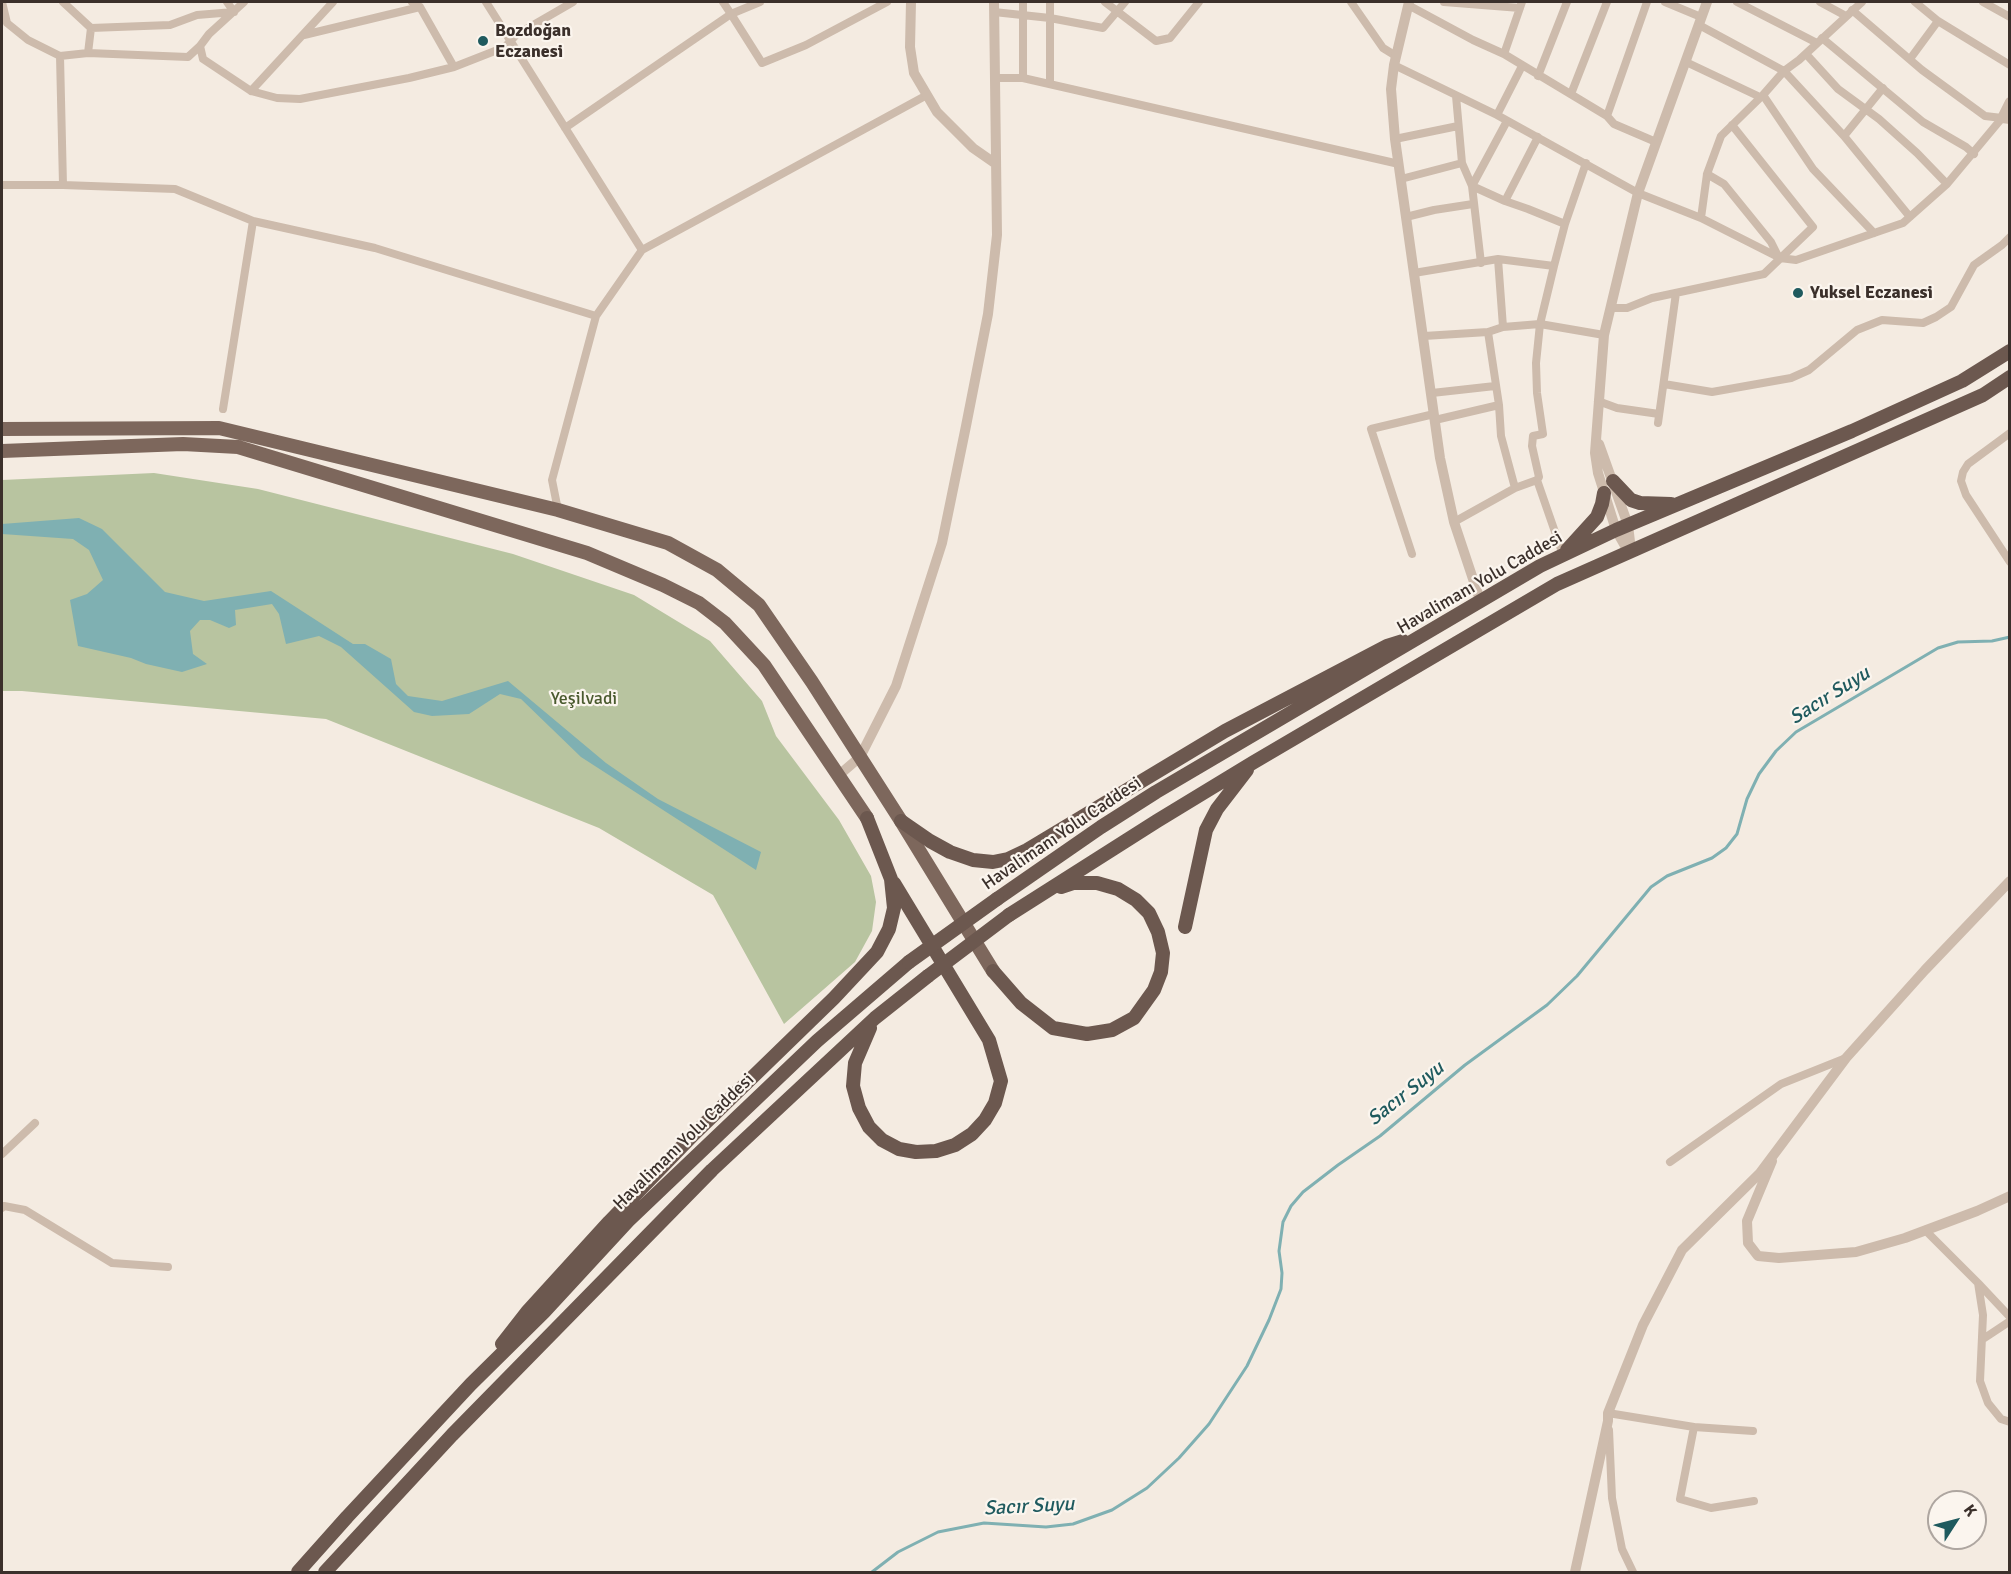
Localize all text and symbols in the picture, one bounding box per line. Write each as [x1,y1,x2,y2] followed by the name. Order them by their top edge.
[495,20,571,63] place label: Bozdoğan Eczanesi
[476,34,490,48] marker: Bozdoğan Eczanesi
[1810,282,1933,304] place label: Yuksel Eczanesi
[1791,286,1805,300] marker: Yuksel Eczanesi
[1393,527,1567,639] street label: Havalimanı Yolu Caddesi
[1785,662,1875,730] water label: Sacır Suyu
[551,688,617,710] park label: Yeşilvadi
[978,773,1146,895] street label: Havalimanı Yolu Caddesi
[1363,1057,1449,1131] water label: Sacır Suyu
[609,1069,759,1215] street label: Havalimanı Yolu Caddesi
[1927,1490,1987,1550] north arrow
[983,1493,1075,1521] water label: Sacır Suyu
[1959,1501,1981,1520] text: K

